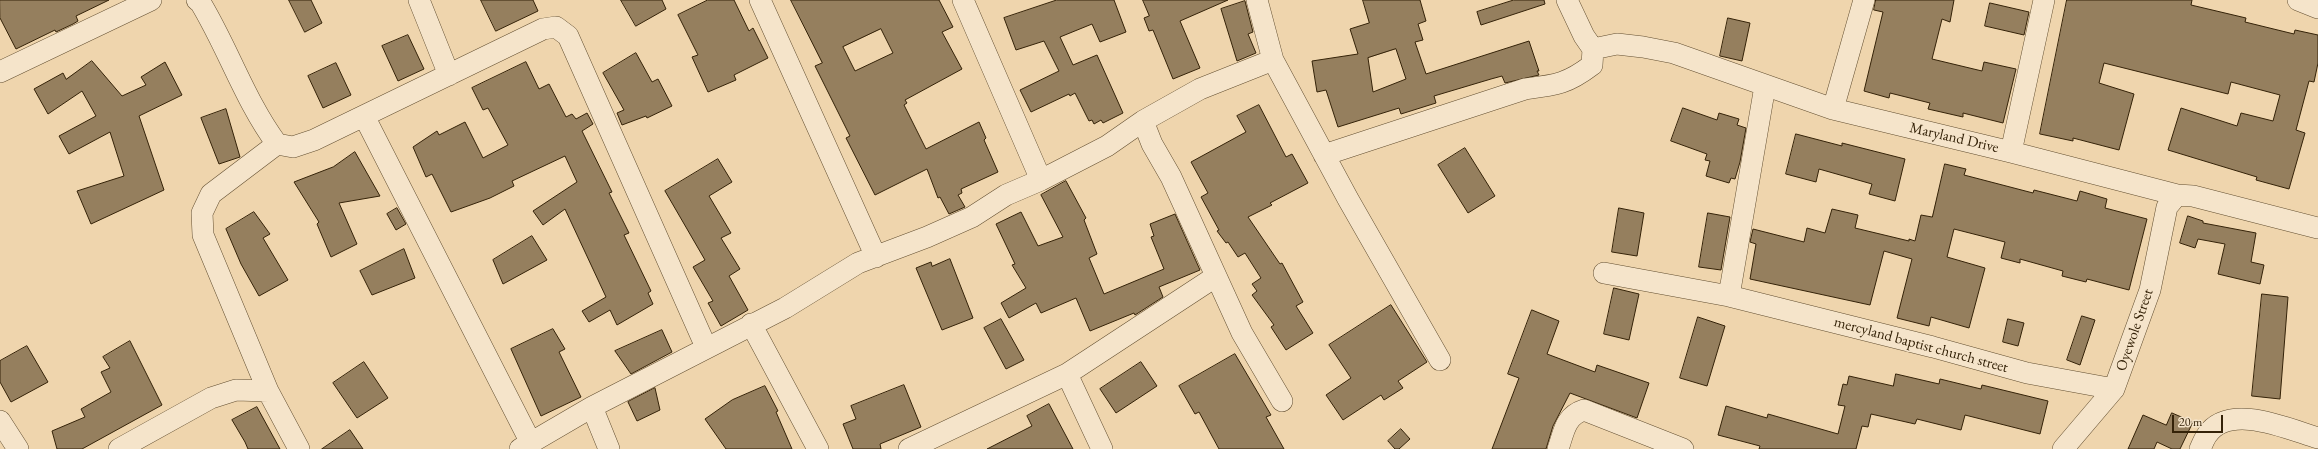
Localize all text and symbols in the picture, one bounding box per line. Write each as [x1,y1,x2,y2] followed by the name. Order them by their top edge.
[1908,119,2000,157] street label: Maryland Drive
[2112,286,2158,374] street label: Oyewole Street
[1832,313,2010,377] street label: mercyland baptist church street
[2174,407,2225,433] scale bar
[2179,414,2202,430] text: 20 m

